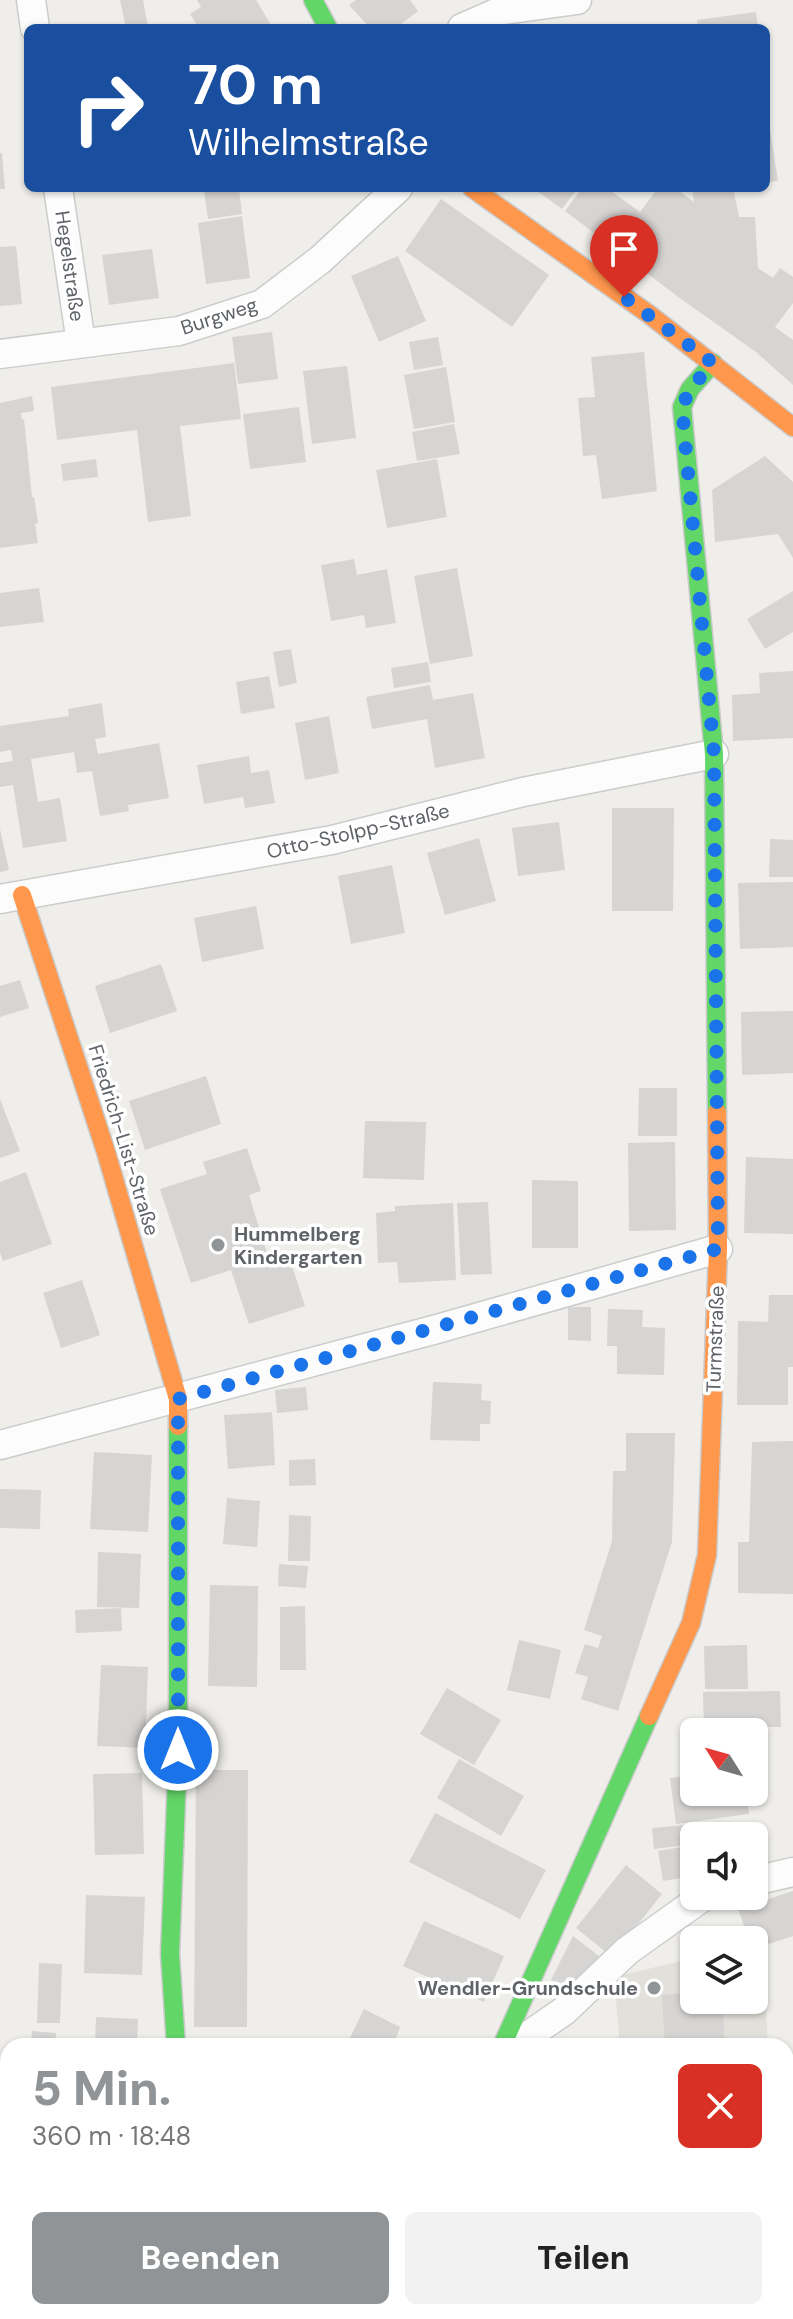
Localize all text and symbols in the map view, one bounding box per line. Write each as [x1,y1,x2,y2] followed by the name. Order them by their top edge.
[188,48,323,121] text: 70 m
[56,56,160,160] icon: right
[188,119,429,166] text: Wilhelmstraße
[49,209,91,323] street label: Hegelstraße
[590,215,658,297] pin
[602,227,646,271] icon: arrive
[177,291,261,341] street label: Burgweg
[264,797,452,865] street label: Otto-Stolpp-Straße
[83,1041,165,1239] street label: Friedrich-List-Straße
[234,1221,363,1270] place label: Hummelberg Kindergarten
[209,1236,227,1254] marker: Hummelberg Kindergarten
[700,1285,730,1393] street label: Turmstraße
[136,1708,220,1792] position arrow
[680,1718,768,1806] north arrow
[680,1718,768,2014] map controls
[680,1822,768,1910] button: sound
[680,1926,768,2014] button: layers
[418,1975,638,2001] place label: Wendler-Grundschule
[645,1979,663,1997] marker: Wendler-Grundschule
[32,2057,171,2120] text: 5 Min.
[678,2064,762,2148] button: close
[32,2119,191,2153] text: 360 m · 18:48
[32,2212,389,2304] button: Beenden
[405,2212,762,2304] button: Teilen

